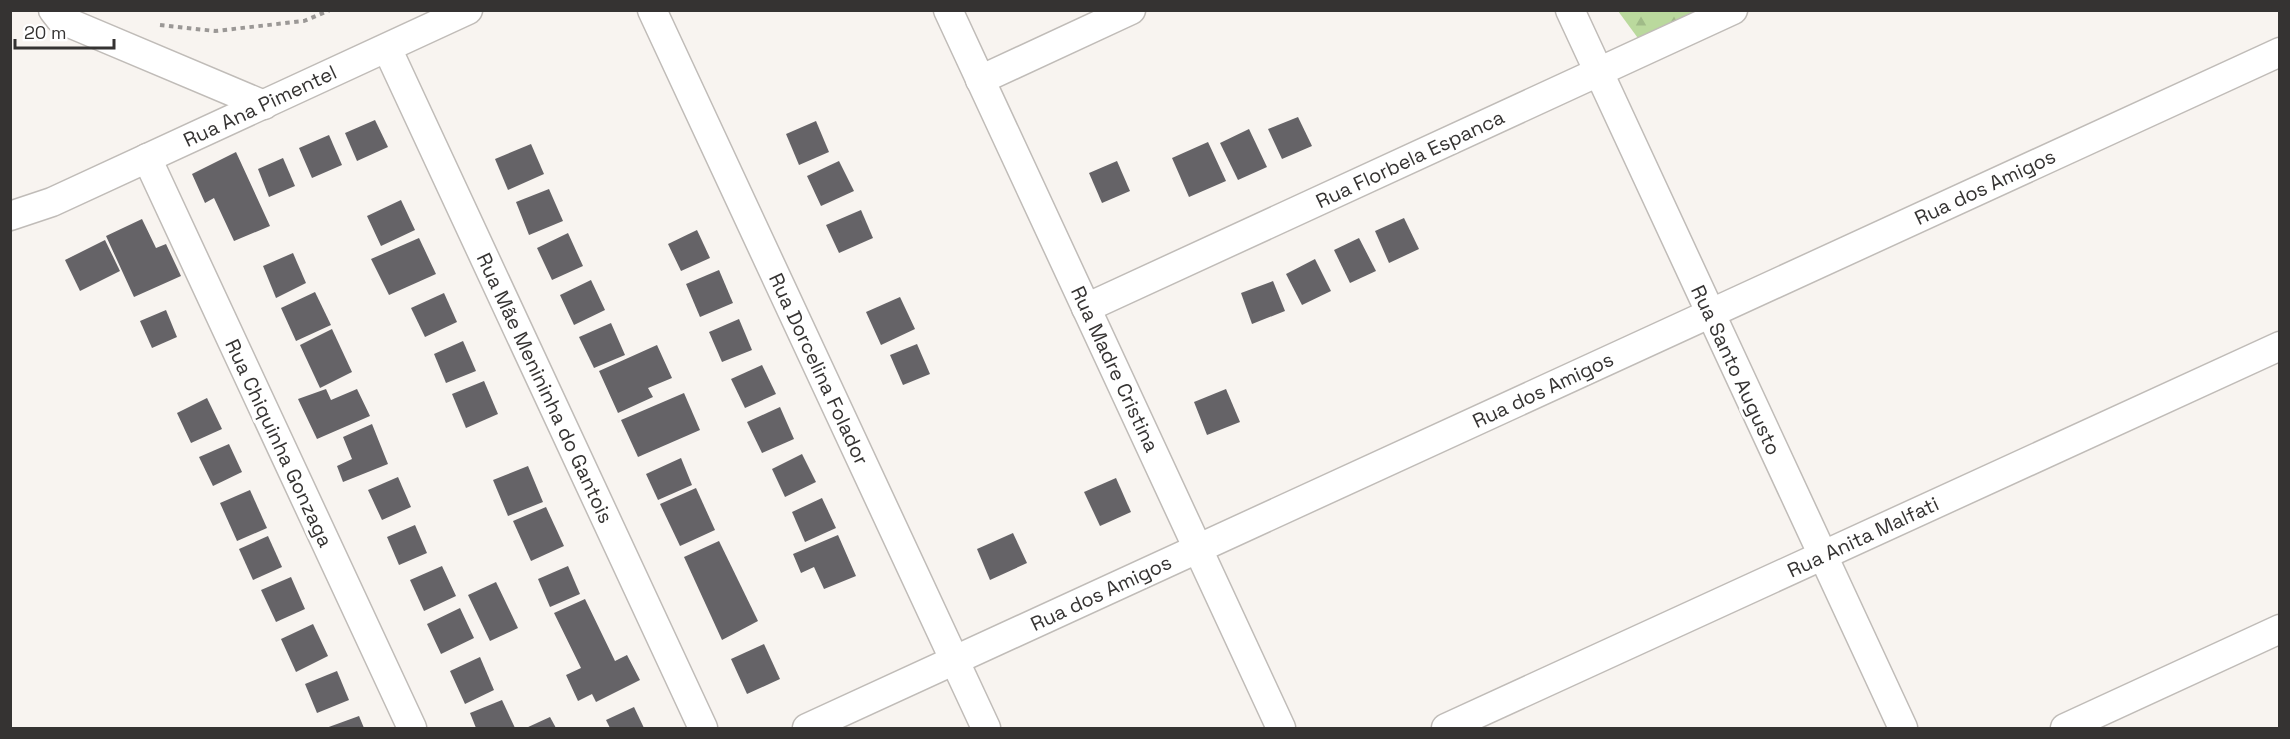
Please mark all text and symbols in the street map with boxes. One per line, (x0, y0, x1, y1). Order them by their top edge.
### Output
scale bar (15, 12, 114, 50)
text: 20 m (24, 21, 67, 44)
street label: Rua Ana Pimentel (179, 59, 341, 153)
street label: Rua Florbela Espanca (1311, 104, 1509, 214)
street label: Rua dos Amigos (1910, 143, 2060, 231)
street label: Rua Mãe Menininha do Gantois (471, 249, 619, 527)
street label: Rua Dorcelina Folador (763, 269, 875, 469)
street label: Rua Santo Augusto (1685, 281, 1787, 459)
street label: Rua Madre Cristina (1065, 282, 1165, 456)
street label: Rua Chiquinha Gonzaga (219, 335, 339, 551)
street label: Rua dos Amigos (1468, 346, 1618, 434)
street label: Rua Anita Malfati (1783, 491, 1943, 583)
street label: Rua dos Amigos (1026, 549, 1176, 637)

